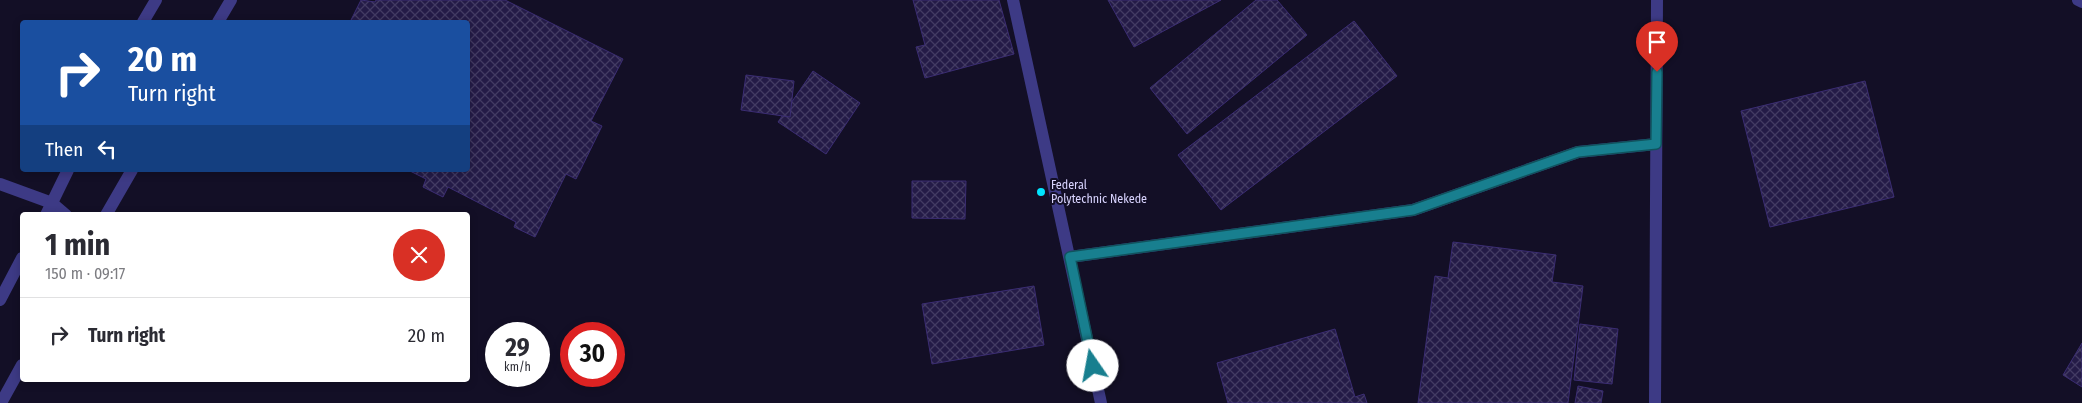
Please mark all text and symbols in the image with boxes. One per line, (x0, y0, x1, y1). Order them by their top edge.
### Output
pin (1636, 21, 1678, 72)
icon: arrive (1643, 28, 1671, 56)
text: 20 m (128, 38, 197, 80)
icon: right (45, 40, 110, 105)
text: Turn right (128, 80, 216, 107)
icon: left (93, 135, 121, 163)
text: Then (45, 138, 83, 161)
place label: Federal Polytechnic Nekede (1051, 178, 1147, 206)
marker: Federal Polytechnic Nekede (1035, 186, 1047, 198)
text: 1 min (45, 227, 110, 263)
button: close (393, 229, 445, 281)
text: 150 m · 09:17 (45, 264, 125, 283)
icon: right (45, 321, 73, 349)
speed limit sign: 30 (560, 322, 625, 387)
text: Turn right (88, 324, 165, 347)
text: 20 m (408, 324, 445, 347)
text: 29 (505, 333, 530, 363)
position arrow (1066, 339, 1118, 391)
text: km/h (504, 360, 531, 374)

